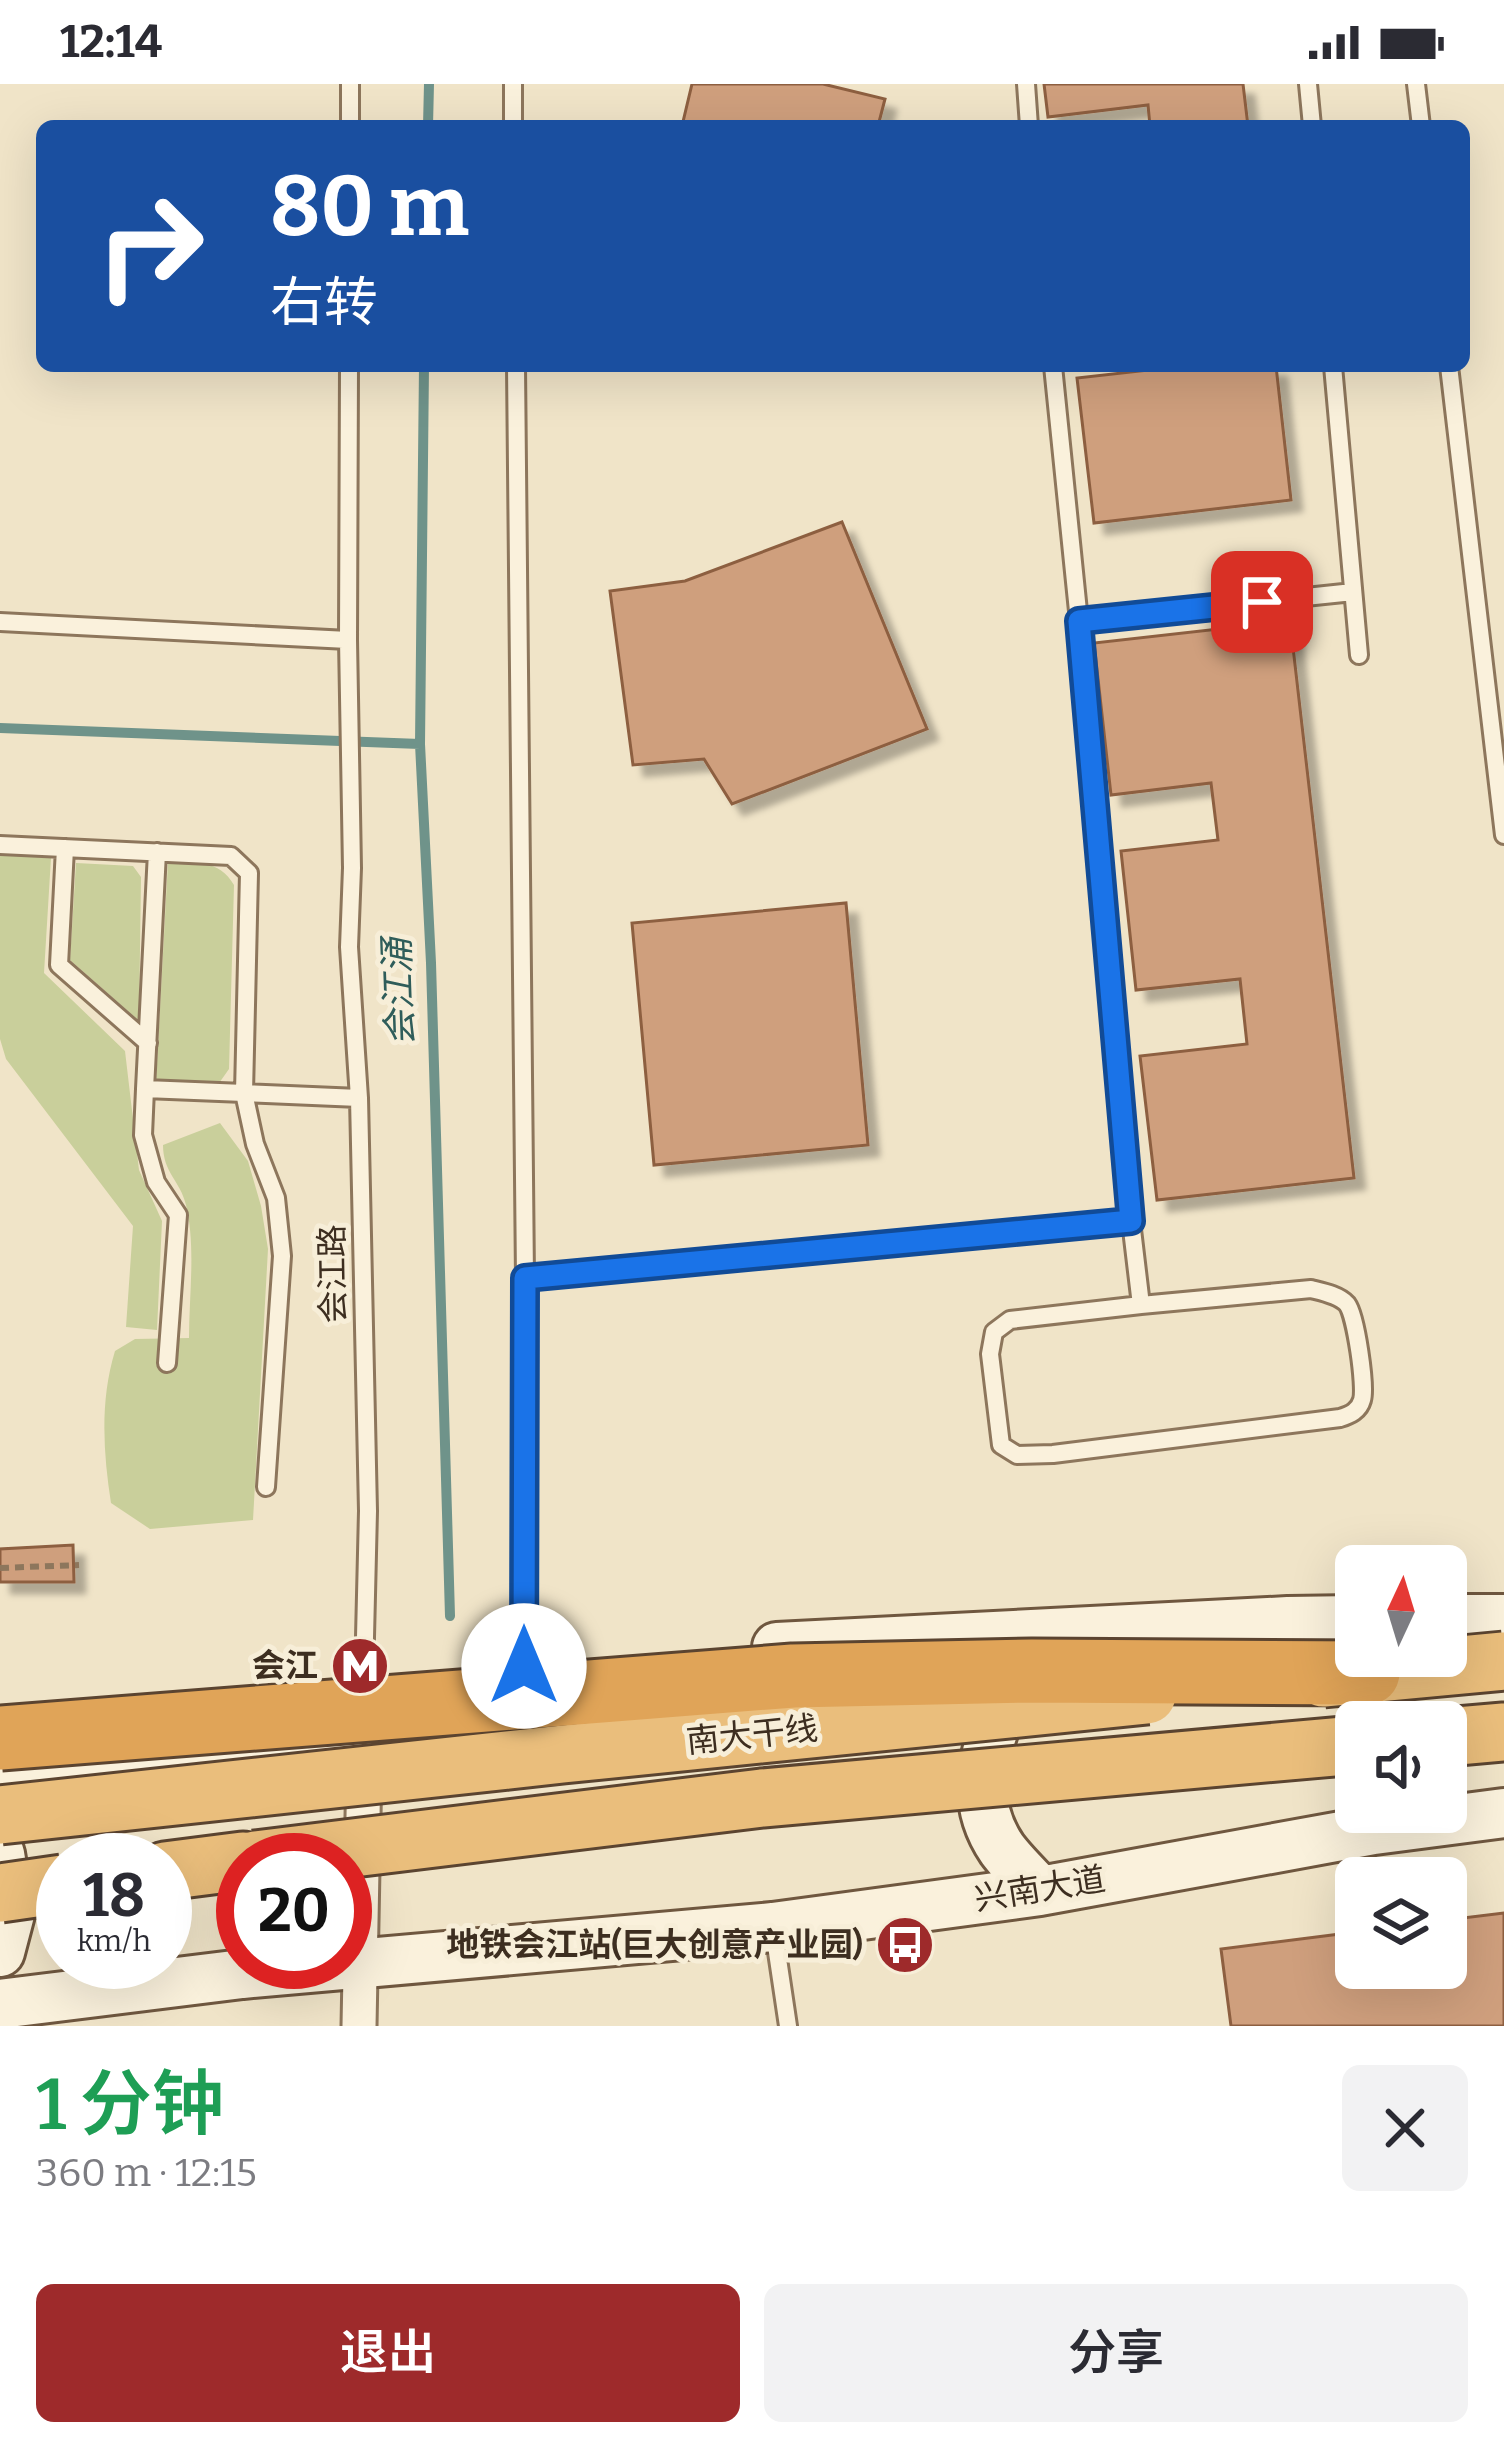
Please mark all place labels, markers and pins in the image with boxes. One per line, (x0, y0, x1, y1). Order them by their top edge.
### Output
pin (1211, 551, 1313, 653)
metro station icon: 会江 (329, 1635, 391, 1697)
place label: 会江 (252, 1646, 318, 1686)
bus stop icon: 地铁会江站(巨大创意产业园) (874, 1914, 936, 1976)
place label: 地铁会江站(巨大创意产业园) (446, 1925, 863, 1965)

